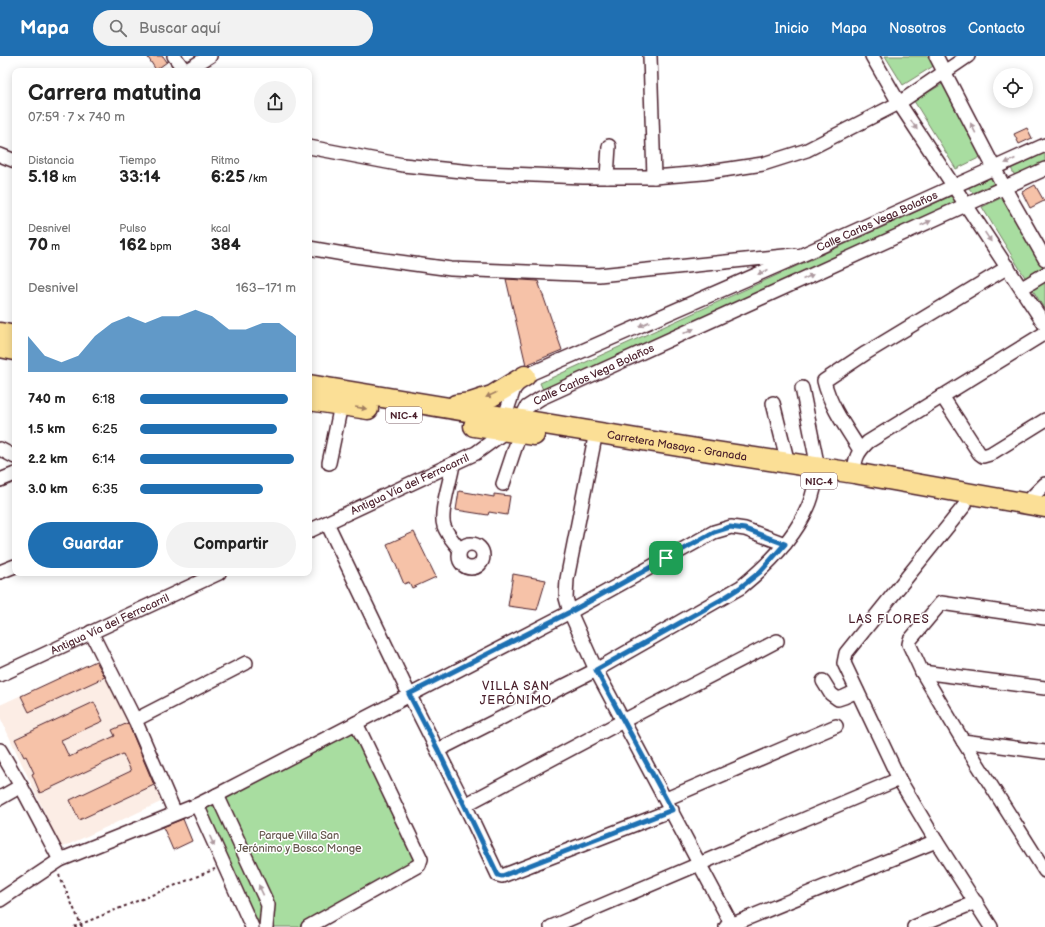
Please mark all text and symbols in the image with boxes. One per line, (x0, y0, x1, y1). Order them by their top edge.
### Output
search box (93, 10, 373, 46)
text: Mapa (20, 17, 69, 40)
icon: search (107, 17, 129, 39)
text: Buscar aquí (139, 19, 220, 38)
text: Inicio (775, 20, 809, 37)
text: Mapa (831, 20, 867, 37)
text: Nosotros (889, 20, 946, 37)
text: Contacto (968, 20, 1025, 37)
map controls (993, 68, 1033, 108)
button: locate (993, 68, 1033, 108)
text: Carrera matutina (28, 80, 201, 107)
button: share (254, 81, 296, 123)
text: 07:59 · 7 × 740 m (28, 109, 125, 125)
one-way arrow (910, 120, 918, 130)
one-way arrow (970, 122, 976, 133)
text: Distancia (28, 154, 74, 167)
text: Tiempo (119, 154, 156, 167)
text: Ritmo (211, 154, 240, 167)
one-way arrow (1004, 158, 1015, 164)
text: 5.18 (28, 167, 59, 187)
text: 33:14 (119, 167, 160, 187)
text: 6:25 (211, 167, 245, 187)
text: km (59, 172, 76, 185)
text: /km (245, 172, 267, 185)
street label: Calle Carlos Vega Bolaños (814, 188, 940, 255)
one-way arrow (921, 220, 932, 226)
text: Desnivel (28, 222, 70, 235)
text: Pulso (119, 222, 147, 235)
text: kcal (211, 222, 230, 235)
one-way arrow (984, 232, 992, 243)
text: 70 (28, 235, 48, 255)
text: 162 (119, 235, 147, 255)
text: 384 (211, 235, 241, 255)
text: m (48, 240, 60, 253)
text: bpm (147, 240, 172, 253)
one-way arrow (758, 269, 769, 275)
one-way arrow (802, 274, 813, 280)
text: Desnivel (28, 280, 78, 296)
text: 163–171 m (236, 280, 296, 296)
one-way arrow (639, 321, 650, 327)
one-way arrow (684, 328, 695, 334)
street label: Calle Carlos Vega Bolaños (531, 341, 657, 408)
text: 740 m (28, 391, 66, 407)
text: 6:18 (92, 391, 115, 407)
one-way arrow (485, 393, 497, 399)
one-way arrow (355, 405, 368, 411)
road number: NIC-4 (386, 407, 422, 423)
text: 1.5 km (28, 421, 65, 437)
text: 6:25 (92, 421, 118, 437)
street label: Carretera Masaya - Granada (606, 428, 748, 464)
text: 2.2 km (28, 451, 68, 467)
text: 6:14 (92, 451, 116, 467)
street label: Antigua Vía del Ferrocarril (349, 451, 471, 518)
road number: NIC-4 (801, 473, 837, 489)
text: 3.0 km (28, 481, 68, 497)
text: 6:35 (92, 481, 118, 497)
button: Guardar (28, 522, 158, 568)
button: Compartir (166, 522, 296, 568)
pin (649, 541, 683, 575)
icon: arrive (655, 547, 677, 569)
street label: Antigua Vía del Ferrocarril (49, 591, 171, 658)
district label: LAS FLORES (848, 612, 930, 627)
district label: VILLA SAN JERÓNIMO (480, 679, 552, 708)
park label: Parque Villa San Jerónimo y Bosco Monge (236, 829, 362, 855)
one-way arrow (210, 835, 216, 847)
one-way arrow (258, 884, 264, 895)

